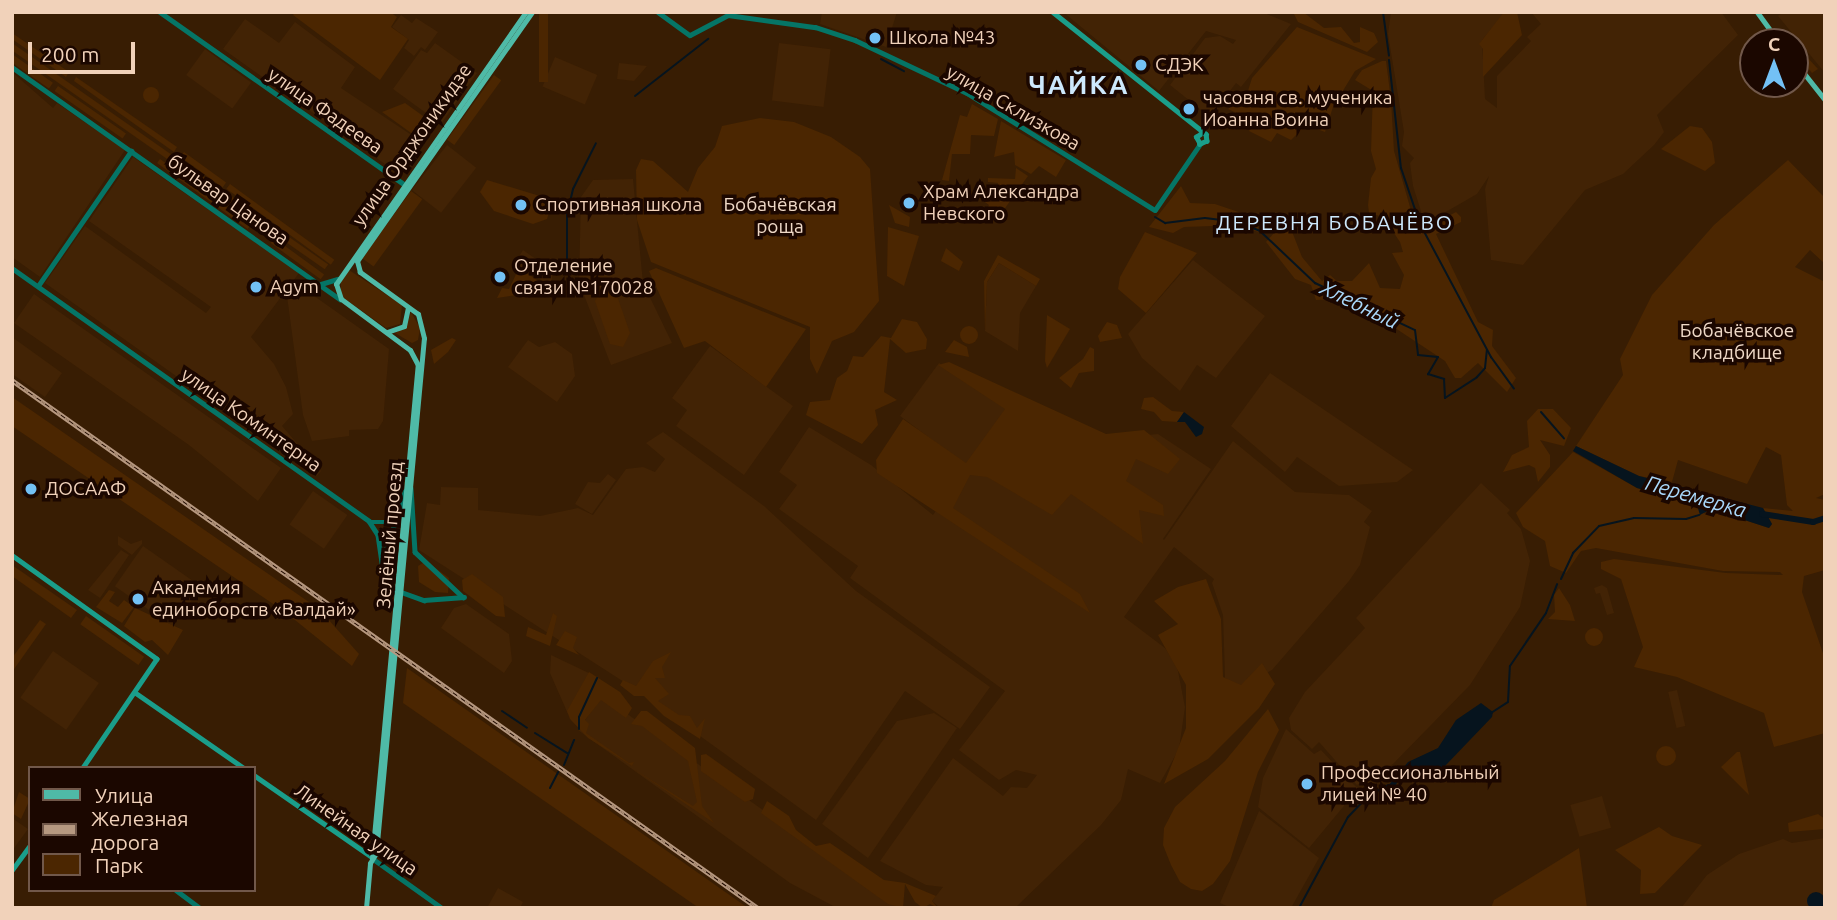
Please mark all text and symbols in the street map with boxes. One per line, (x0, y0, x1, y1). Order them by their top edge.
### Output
place label: Школа №43 (889, 27, 996, 49)
scale bar (32, 28, 138, 72)
north arrow (1739, 28, 1809, 98)
marker: Школа №43 (867, 30, 883, 46)
text: С (1768, 33, 1780, 55)
text: 200 m (41, 42, 99, 66)
place label: СДЭК (1155, 54, 1204, 76)
marker: СДЭК (1133, 57, 1149, 73)
street label: улица Орджоникидзе (347, 60, 477, 230)
street label: улица Склизкова (942, 61, 1084, 155)
street label: улица Фадеева (263, 63, 387, 159)
district label: ЧАЙКА (1029, 69, 1129, 101)
place label: часовня св. мученика Иоанна Воина (1203, 87, 1392, 131)
marker: часовня св. мученика Иоанна Воина (1181, 101, 1197, 117)
street label: бульвар Цанова (163, 150, 293, 250)
place label: Храм Александра Невского (923, 181, 1079, 225)
place label: Спортивная школа (535, 194, 702, 216)
park label: Бобачёвская роща (723, 194, 837, 238)
marker: Храм Александра Невского (901, 195, 917, 211)
marker: Спортивная школа (513, 197, 529, 213)
district label: ДЕРЕВНЯ БОБАЧЁВО (1218, 209, 1452, 235)
place label: Отделение связи №170028 (514, 255, 653, 299)
marker: Отделение связи №170028 (492, 269, 508, 285)
water label: Хлебный (1317, 274, 1403, 334)
place label: Agym (270, 276, 319, 298)
marker: Agym (248, 279, 264, 295)
park label: Бобачёвское кладбище (1680, 320, 1794, 364)
street label: улица Коминтерна (177, 363, 325, 477)
street label: Зелёный проезд (372, 461, 408, 609)
water label: Перемерка (1643, 470, 1749, 522)
place label: ДОСААФ (45, 478, 126, 500)
marker: ДОСААФ (23, 481, 39, 497)
place label: Академия единоборств «Валдай» (152, 577, 356, 621)
marker: Академия единоборств «Валдай» (130, 591, 146, 607)
place label: Профессиональный лицей № 40 (1321, 762, 1500, 806)
legend (28, 766, 256, 892)
marker: Профессиональный лицей № 40 (1299, 776, 1315, 792)
street label: Линейная улица (290, 779, 422, 881)
text: Улица (95, 783, 153, 807)
text: Железная дорога (91, 806, 189, 854)
text: Парк (95, 853, 143, 877)

